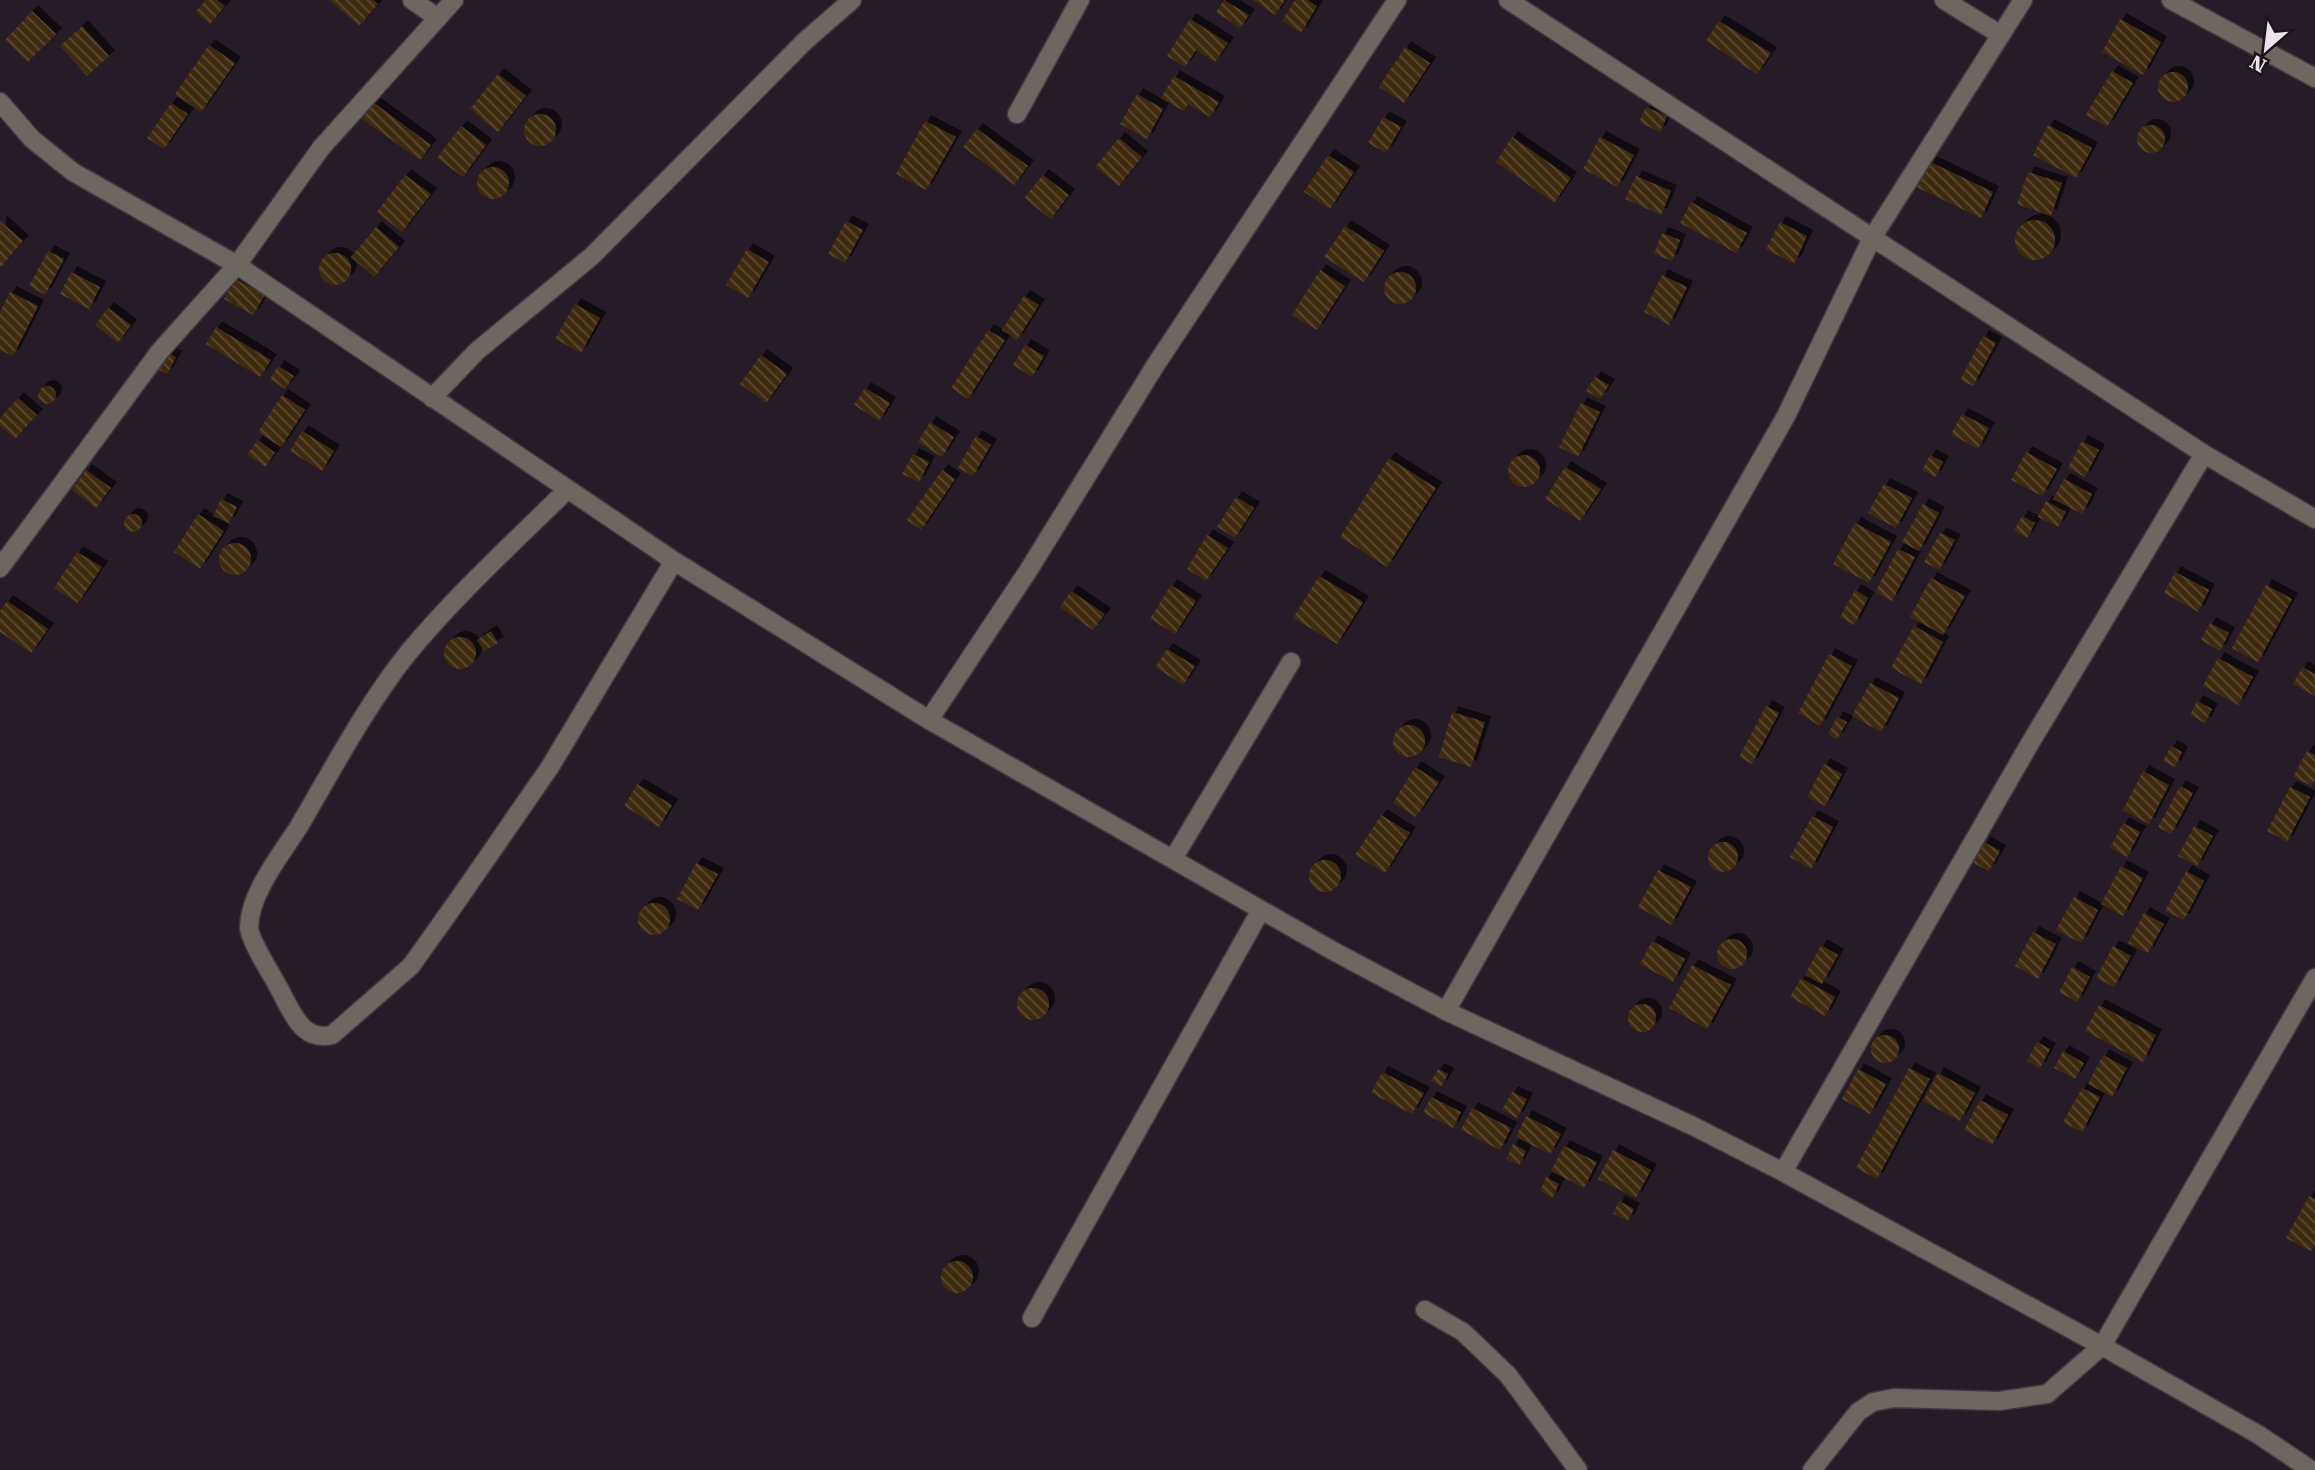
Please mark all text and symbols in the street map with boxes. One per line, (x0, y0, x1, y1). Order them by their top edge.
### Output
north arrow (2231, 14, 2301, 84)
text: N (2246, 50, 2270, 77)

